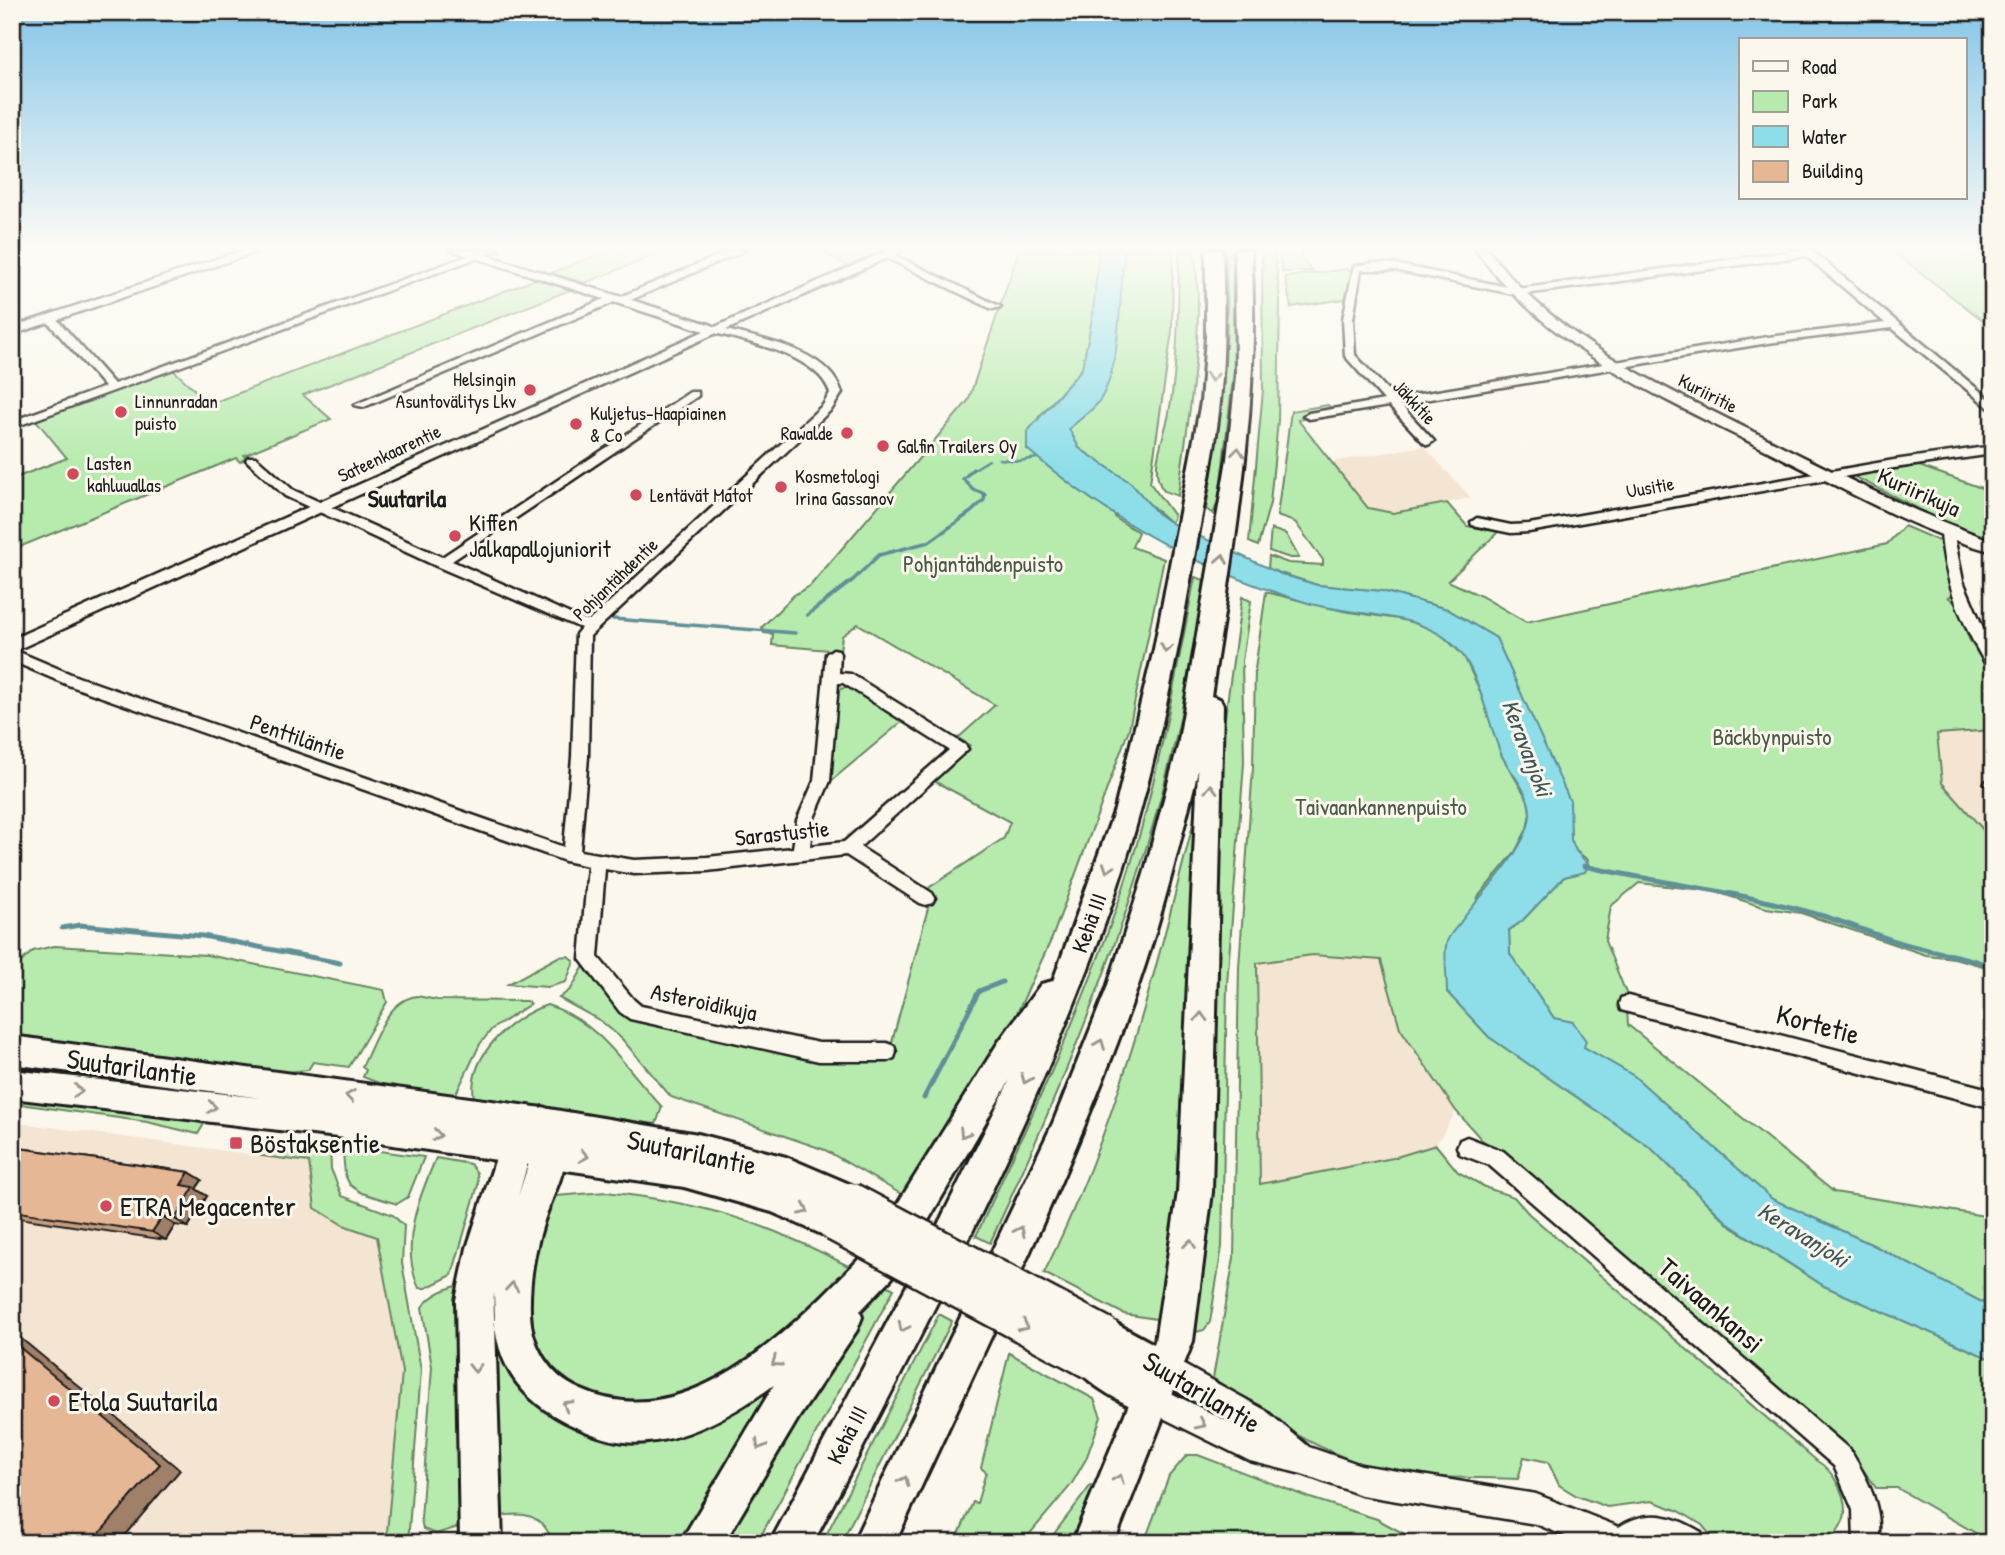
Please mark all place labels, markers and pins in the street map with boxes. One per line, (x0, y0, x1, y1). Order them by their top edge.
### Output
place label: Helsingin Asuntovälitys Lkv (396, 366, 516, 414)
marker: Helsingin Asuntovälitys Lkv (522, 382, 538, 398)
place label: Linnunradan puisto (135, 388, 218, 436)
place label: Kuljetus-Haapiainen & Co (590, 400, 726, 448)
marker: Linnunradan puisto (113, 404, 129, 420)
marker: Kuljetus-Haapiainen & Co (568, 416, 584, 432)
place label: Rawalde (781, 420, 833, 446)
marker: Rawalde (839, 425, 855, 441)
place label: Galfin Trailers Oy (897, 433, 1017, 459)
marker: Galfin Trailers Oy (875, 438, 891, 454)
place label: Lasten kahluuallas (87, 450, 161, 498)
place label: Kosmetologi Irina Gassanov (795, 463, 894, 511)
marker: Lasten kahluuallas (65, 466, 81, 482)
marker: Kosmetologi Irina Gassanov (773, 479, 789, 495)
place label: Lentävät Matot (650, 482, 753, 508)
marker: Lentävät Matot (628, 487, 644, 503)
place label: Kiffen Jalkapallojuniorit (469, 507, 612, 564)
marker: Kiffen Jalkapallojuniorit (447, 528, 463, 544)
place label: Böstaksentie (250, 1124, 380, 1162)
marker: Böstaksentie (228, 1135, 244, 1151)
place label: ETRA Megacenter (120, 1187, 296, 1225)
marker: ETRA Megacenter (98, 1198, 114, 1214)
place label: Etola Suutarila (68, 1382, 218, 1420)
marker: Etola Suutarila (46, 1393, 62, 1409)

